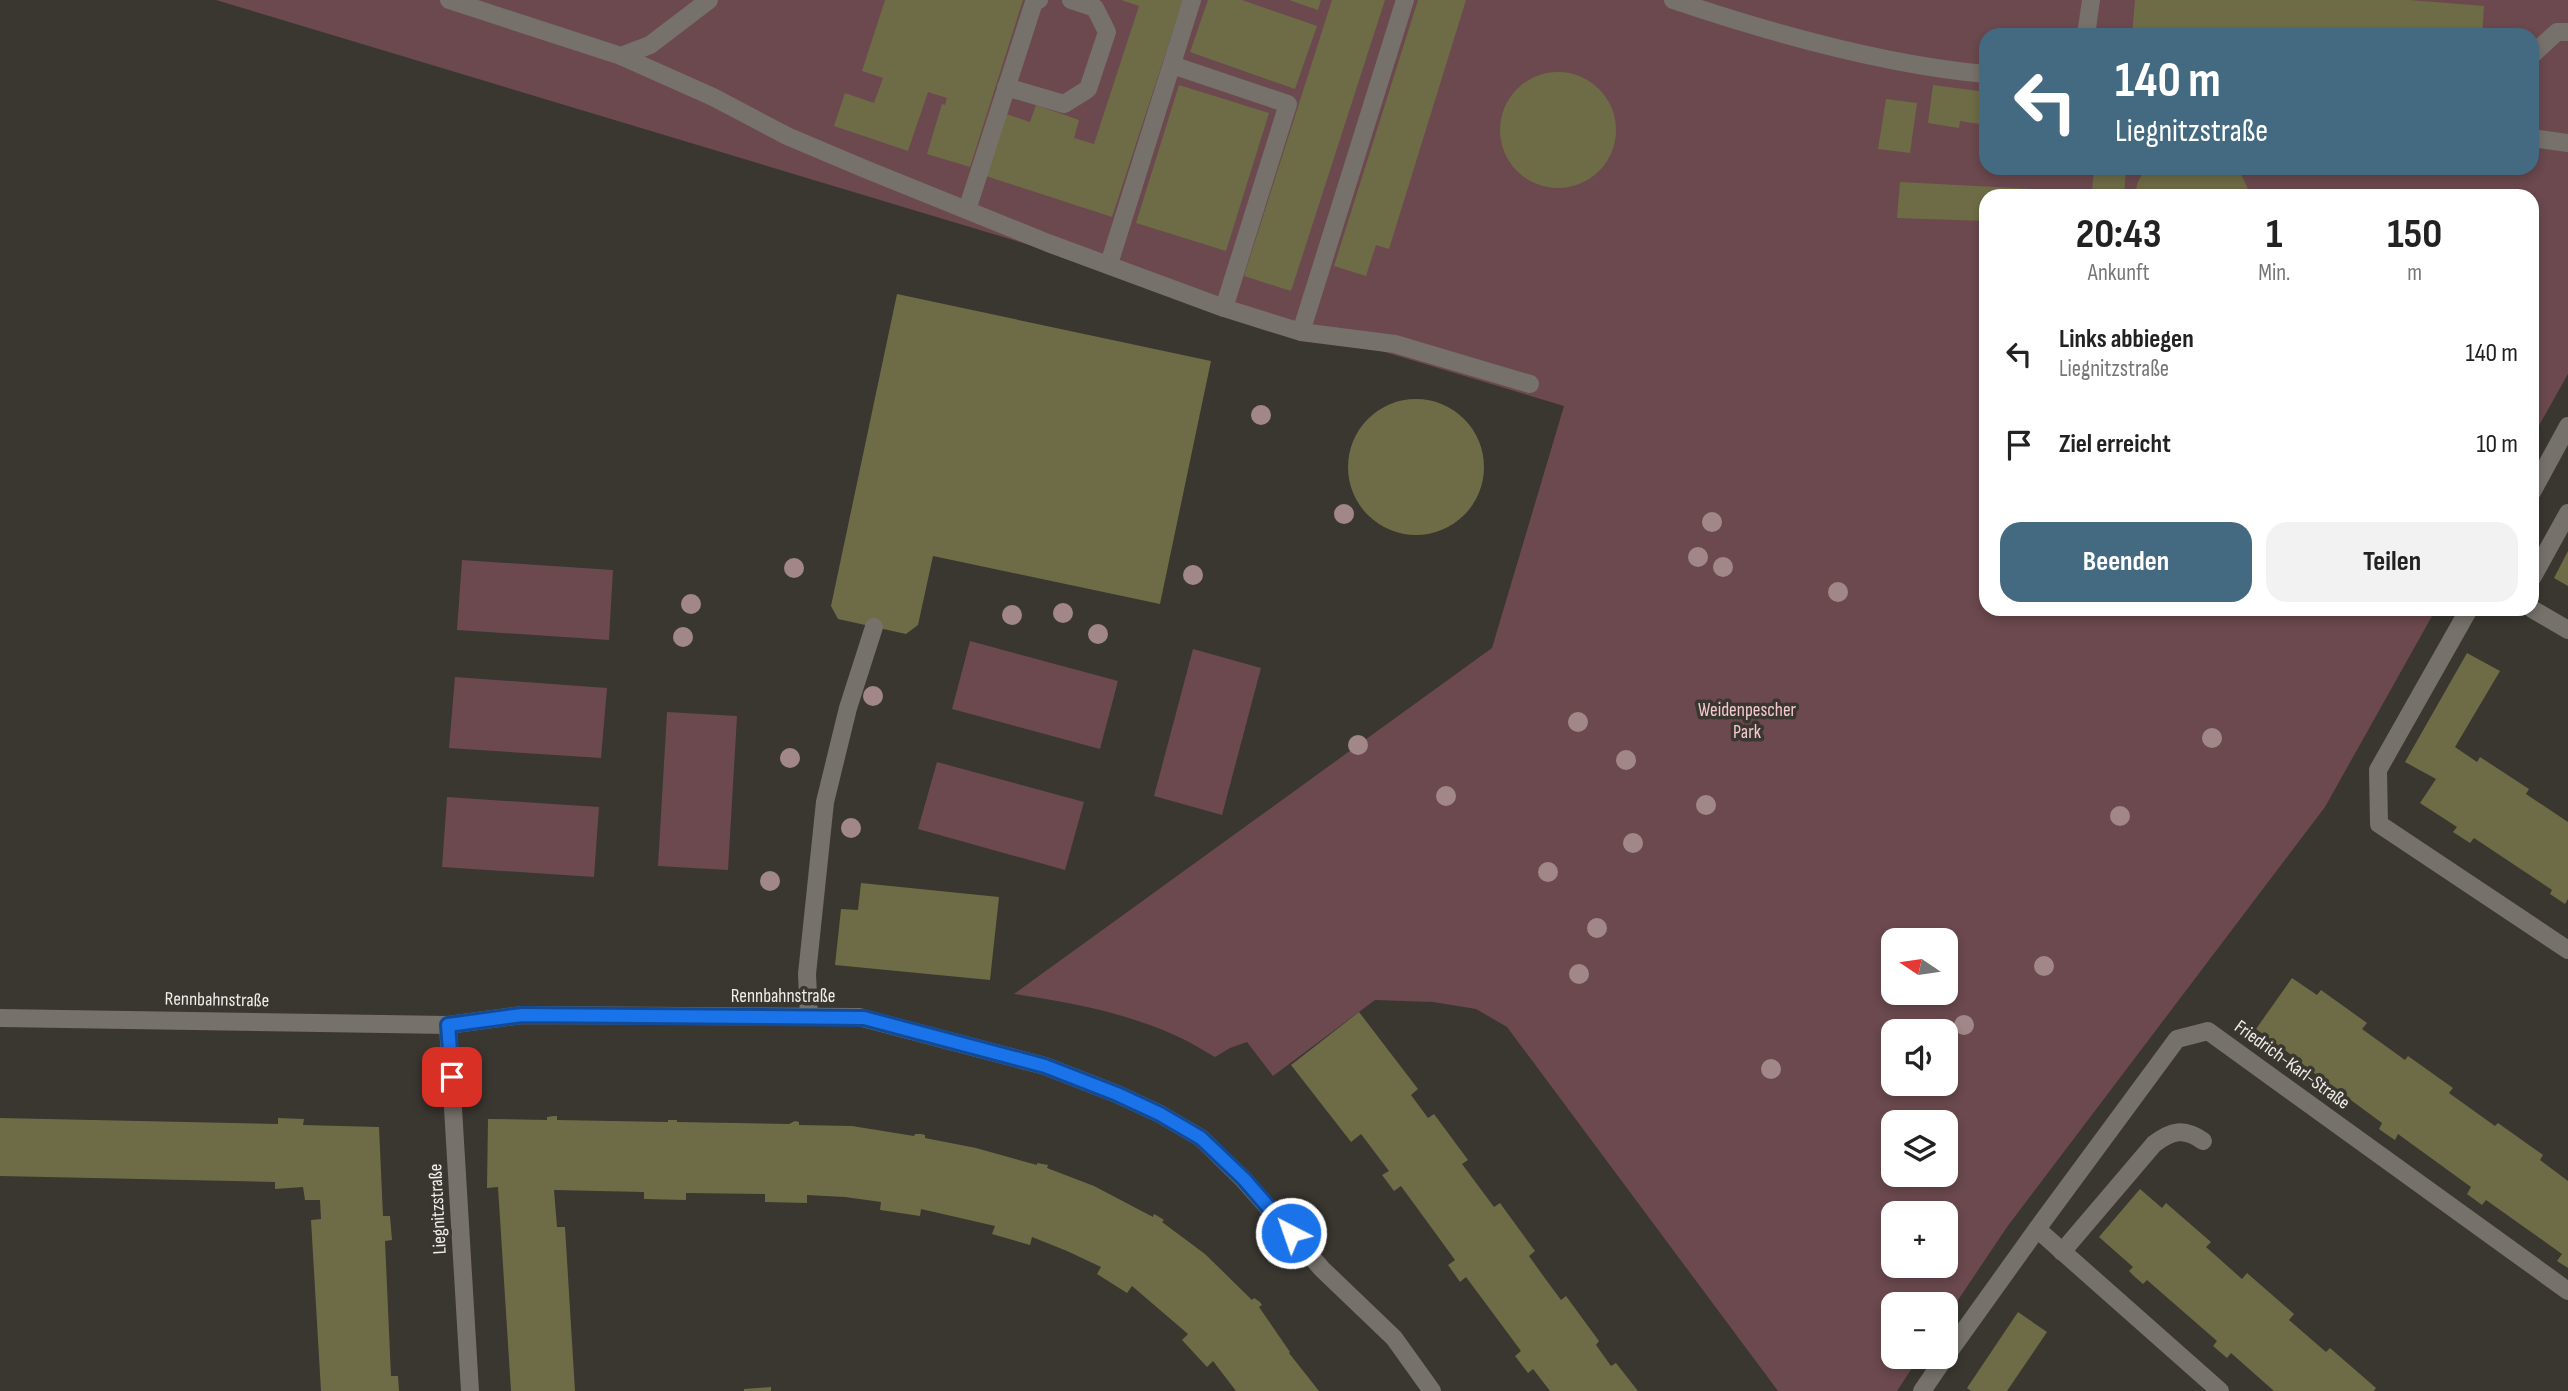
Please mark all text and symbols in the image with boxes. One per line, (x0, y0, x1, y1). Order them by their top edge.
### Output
text: 140 m (2115, 52, 2221, 111)
icon: left (2000, 56, 2091, 147)
text: Liegnitzstraße (2115, 112, 2268, 151)
text: 20:43 (2076, 209, 2161, 260)
text: 1 (2266, 209, 2283, 260)
text: 150 (2387, 209, 2442, 260)
text: Ankunft (2088, 259, 2150, 287)
text: Min. (2258, 259, 2290, 287)
text: m (2407, 259, 2422, 287)
text: Links abbiegen (2059, 324, 2194, 355)
icon: left (2000, 335, 2038, 373)
text: 140 m (2466, 338, 2518, 369)
text: Liegnitzstraße (2059, 355, 2169, 383)
icon: arrive (2000, 426, 2038, 464)
text: Ziel erreicht (2059, 429, 2171, 460)
text: 10 m (2476, 429, 2518, 460)
button: Beenden (2000, 522, 2252, 602)
button: Teilen (2266, 522, 2518, 602)
park label: Weidenpescher Park (1698, 699, 1797, 744)
north arrow (1881, 928, 1958, 1004)
map controls (1881, 928, 1958, 1369)
street label: Rennbahnstraße (731, 985, 835, 1008)
street label: Rennbahnstraße (165, 988, 269, 1012)
street label: Friedrich-Karl-Straße (2230, 1015, 2354, 1115)
button: sound (1881, 1019, 1958, 1096)
pin (422, 1047, 482, 1107)
icon: arrive (433, 1058, 471, 1096)
button: layers (1881, 1110, 1958, 1187)
street label: Liegnitzstraße (424, 1163, 452, 1255)
position arrow (1254, 1196, 1328, 1270)
button: + (1881, 1201, 1958, 1278)
button: − (1881, 1292, 1958, 1369)

